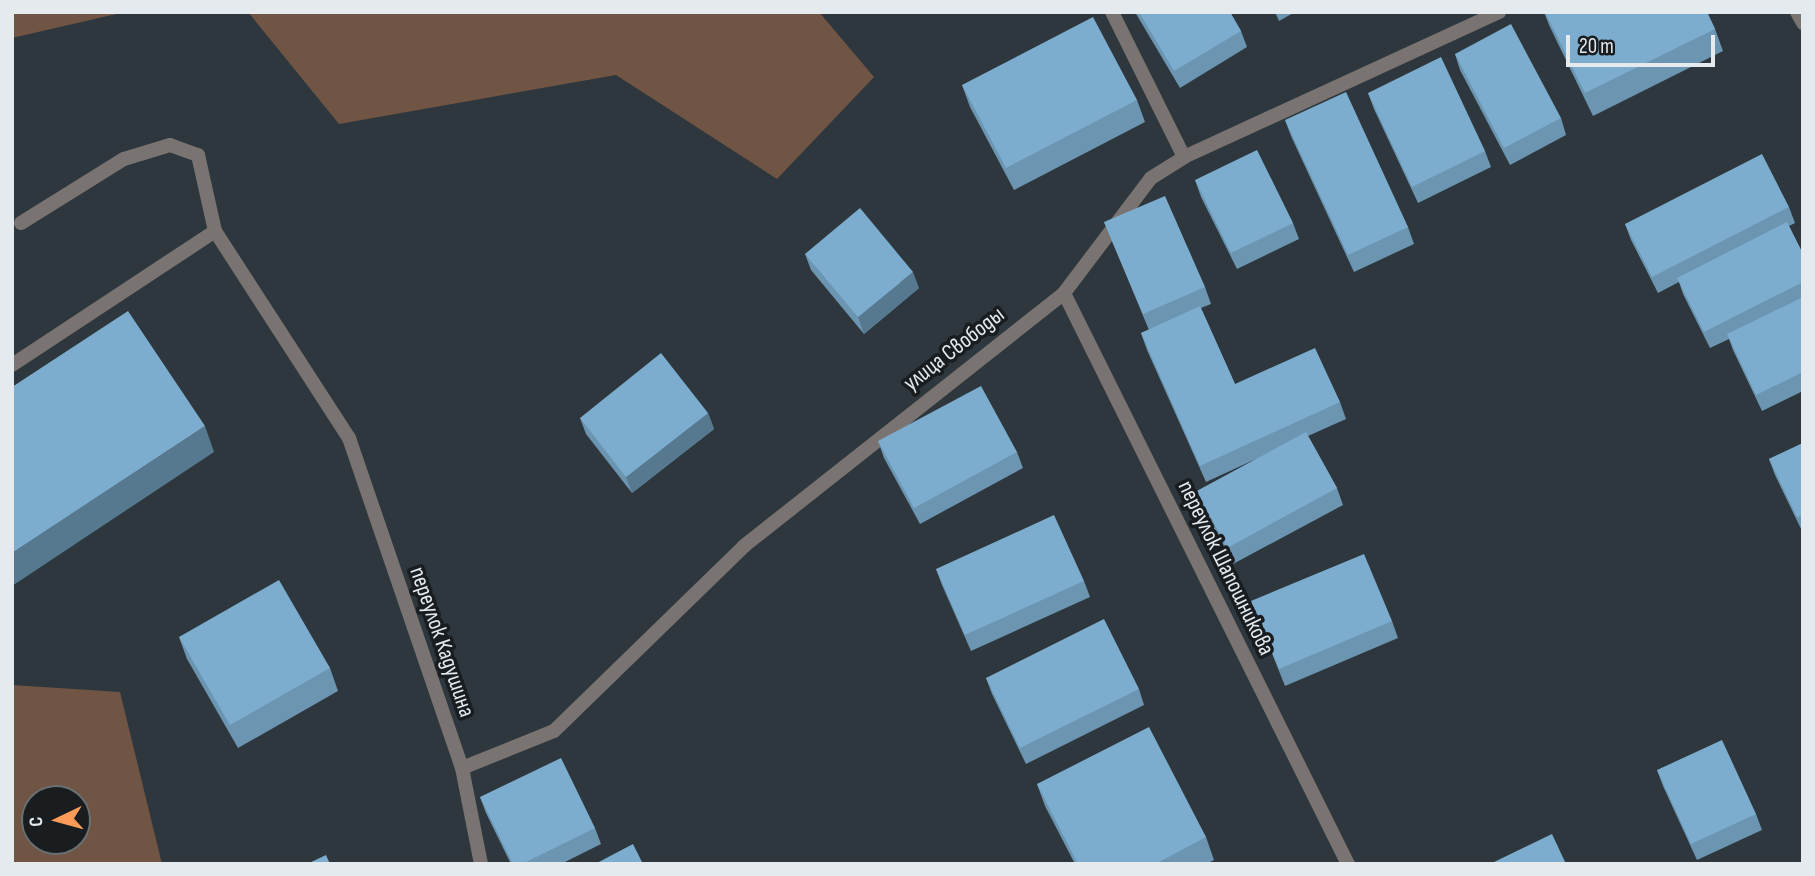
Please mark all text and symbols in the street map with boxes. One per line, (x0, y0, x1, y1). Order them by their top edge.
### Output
scale bar (1570, 21, 1719, 65)
text: 20 m (1579, 34, 1614, 59)
street label: улица Свободы (898, 301, 1010, 397)
street label: переулок Шапошникова (1172, 476, 1280, 660)
street label: переулок Кадушина (403, 563, 481, 721)
north arrow (21, 785, 91, 855)
text: С (25, 816, 48, 828)

